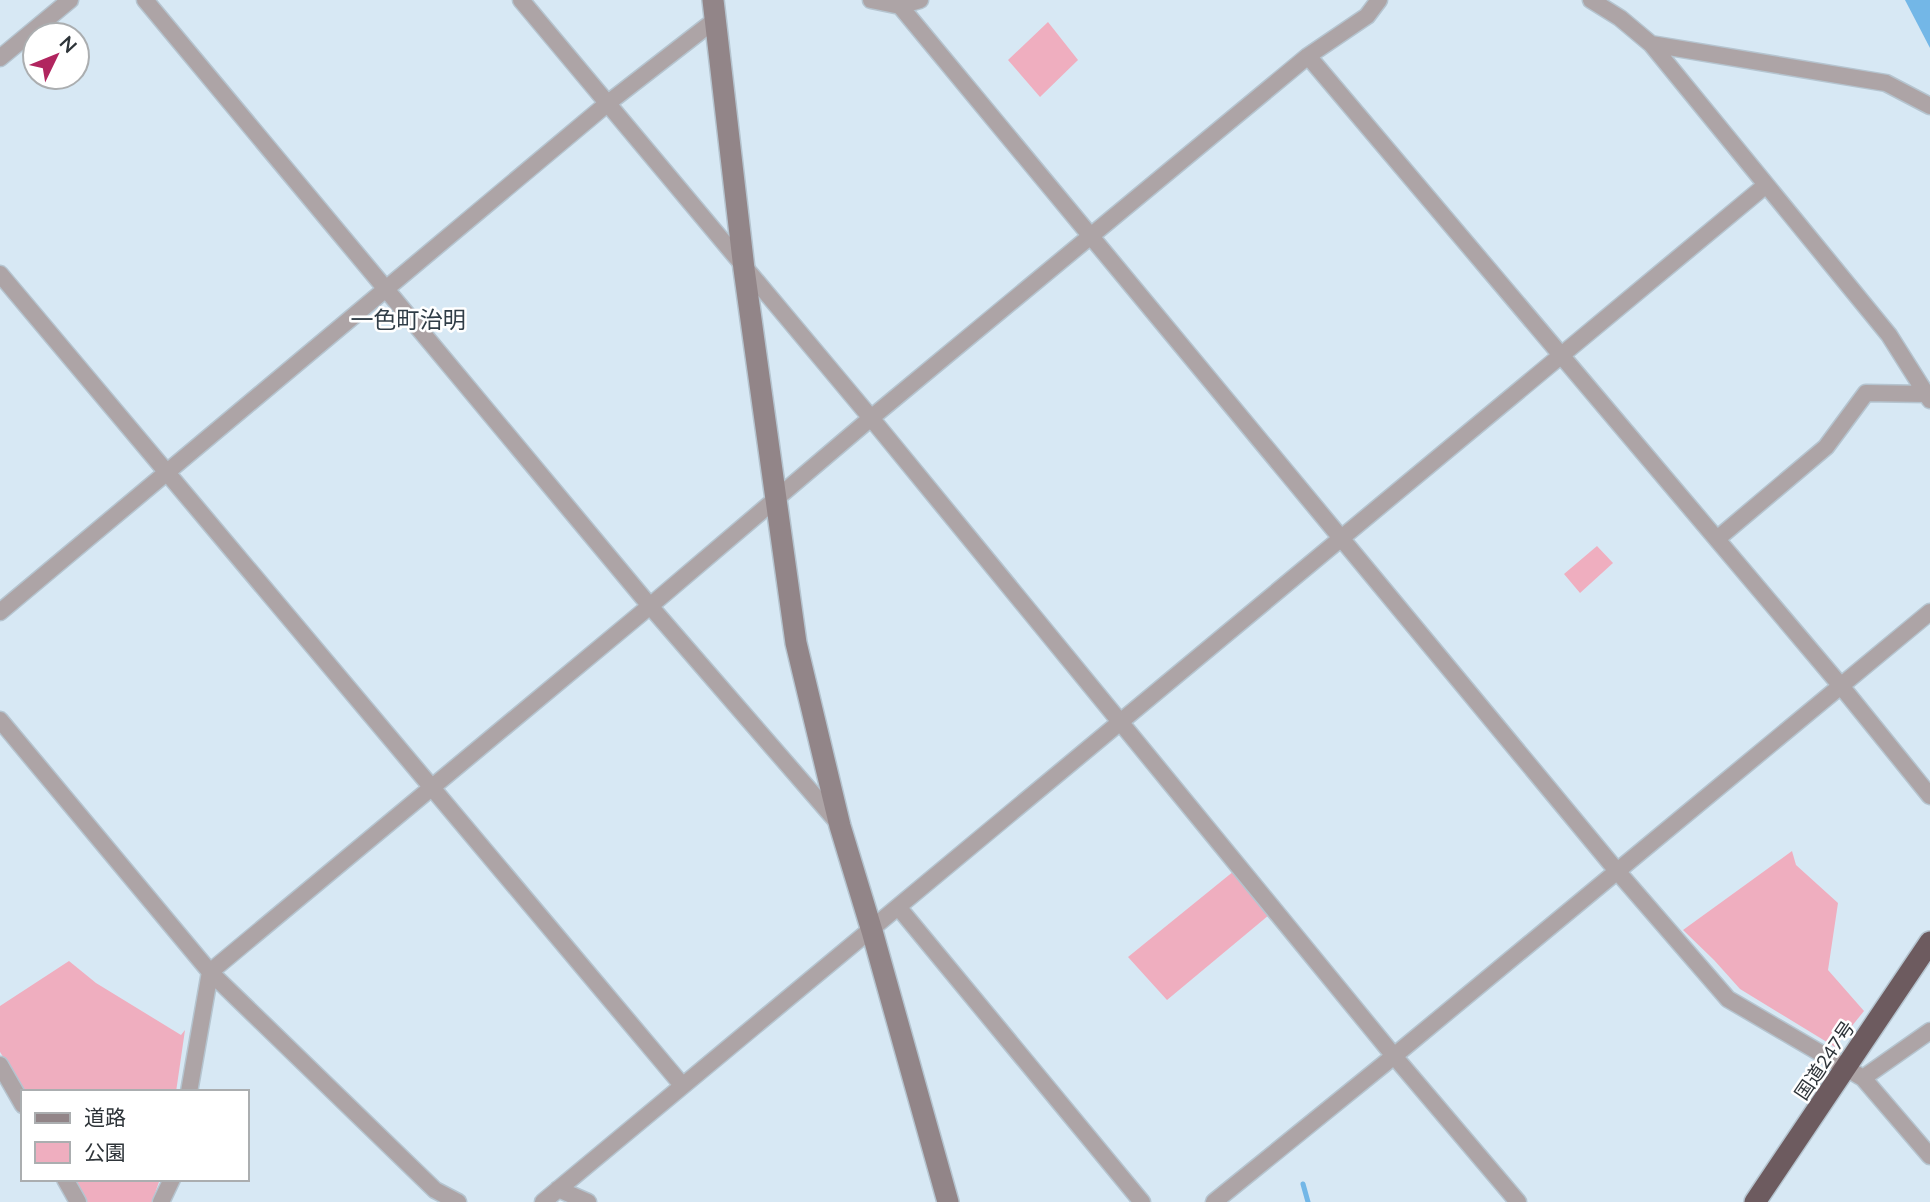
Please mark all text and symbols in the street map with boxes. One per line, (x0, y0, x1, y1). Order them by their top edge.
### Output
north arrow (21, 21, 91, 91)
text: N (55, 31, 82, 57)
district label: 一色町治明 (351, 305, 466, 333)
street label: 国道247号 (1789, 1016, 1859, 1104)
legend (21, 1090, 248, 1181)
text: 道路 (84, 1104, 126, 1129)
text: 公園 (84, 1139, 126, 1164)

